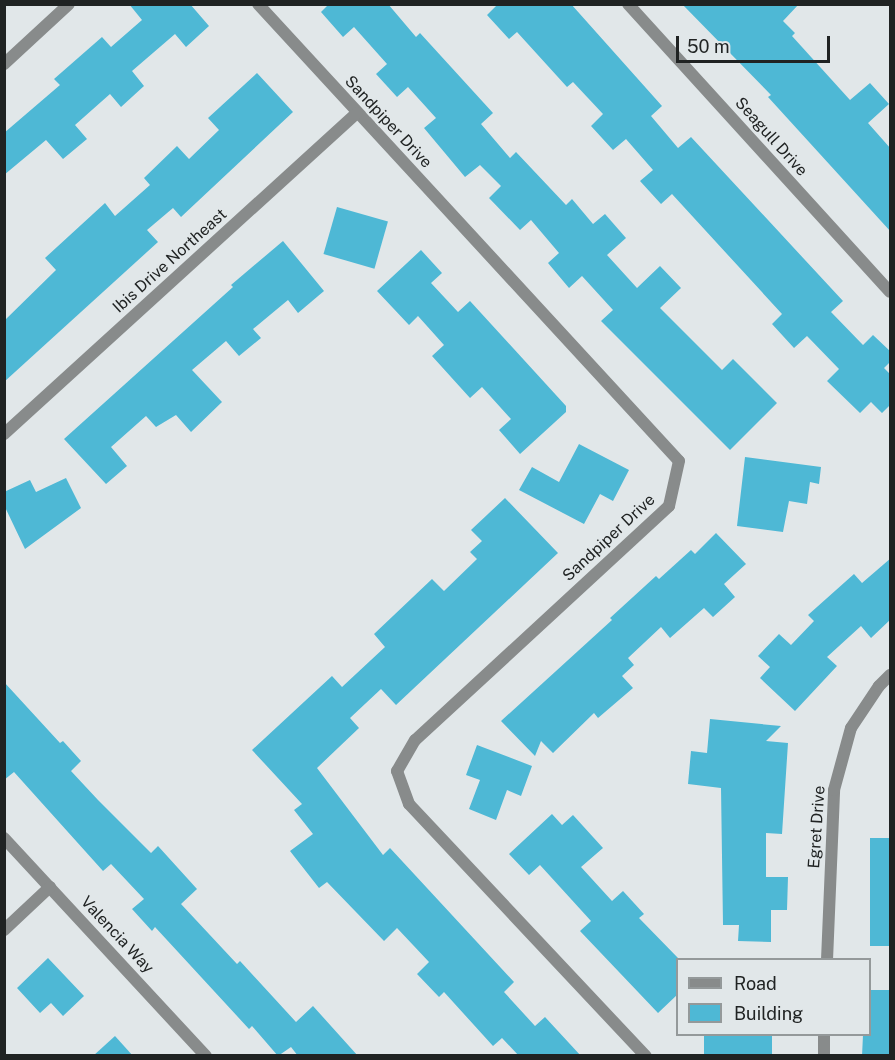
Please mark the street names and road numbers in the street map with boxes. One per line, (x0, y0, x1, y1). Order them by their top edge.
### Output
street label: Sandpiper Drive (340, 72, 436, 172)
street label: Seagull Drive (731, 94, 811, 180)
street label: Ibis Drive Northeast (109, 205, 231, 317)
street label: Sandpiper Drive (559, 490, 659, 586)
street label: Egret Drive (805, 785, 829, 869)
street label: Valencia Way (76, 892, 158, 978)

